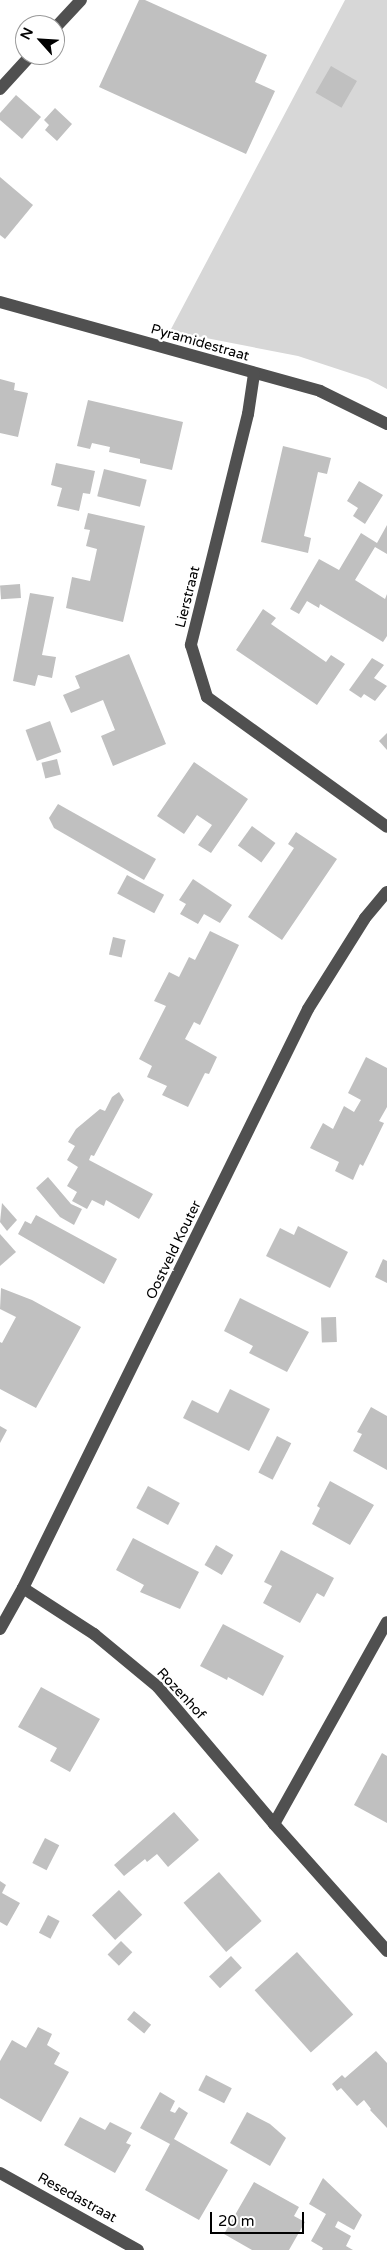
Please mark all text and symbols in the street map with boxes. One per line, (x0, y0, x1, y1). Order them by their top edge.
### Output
north arrow (15, 15, 65, 65)
text: N (17, 25, 37, 42)
street label: Pyramidestraat (149, 321, 251, 365)
street label: Lierstraat (172, 564, 204, 630)
street label: Oostveld Kouter (143, 1198, 205, 1302)
street label: Rozenhof (153, 1665, 209, 1723)
street label: Resedastraat (35, 2169, 119, 2227)
scale bar (212, 2202, 306, 2234)
text: 20 m (218, 2212, 255, 2230)

